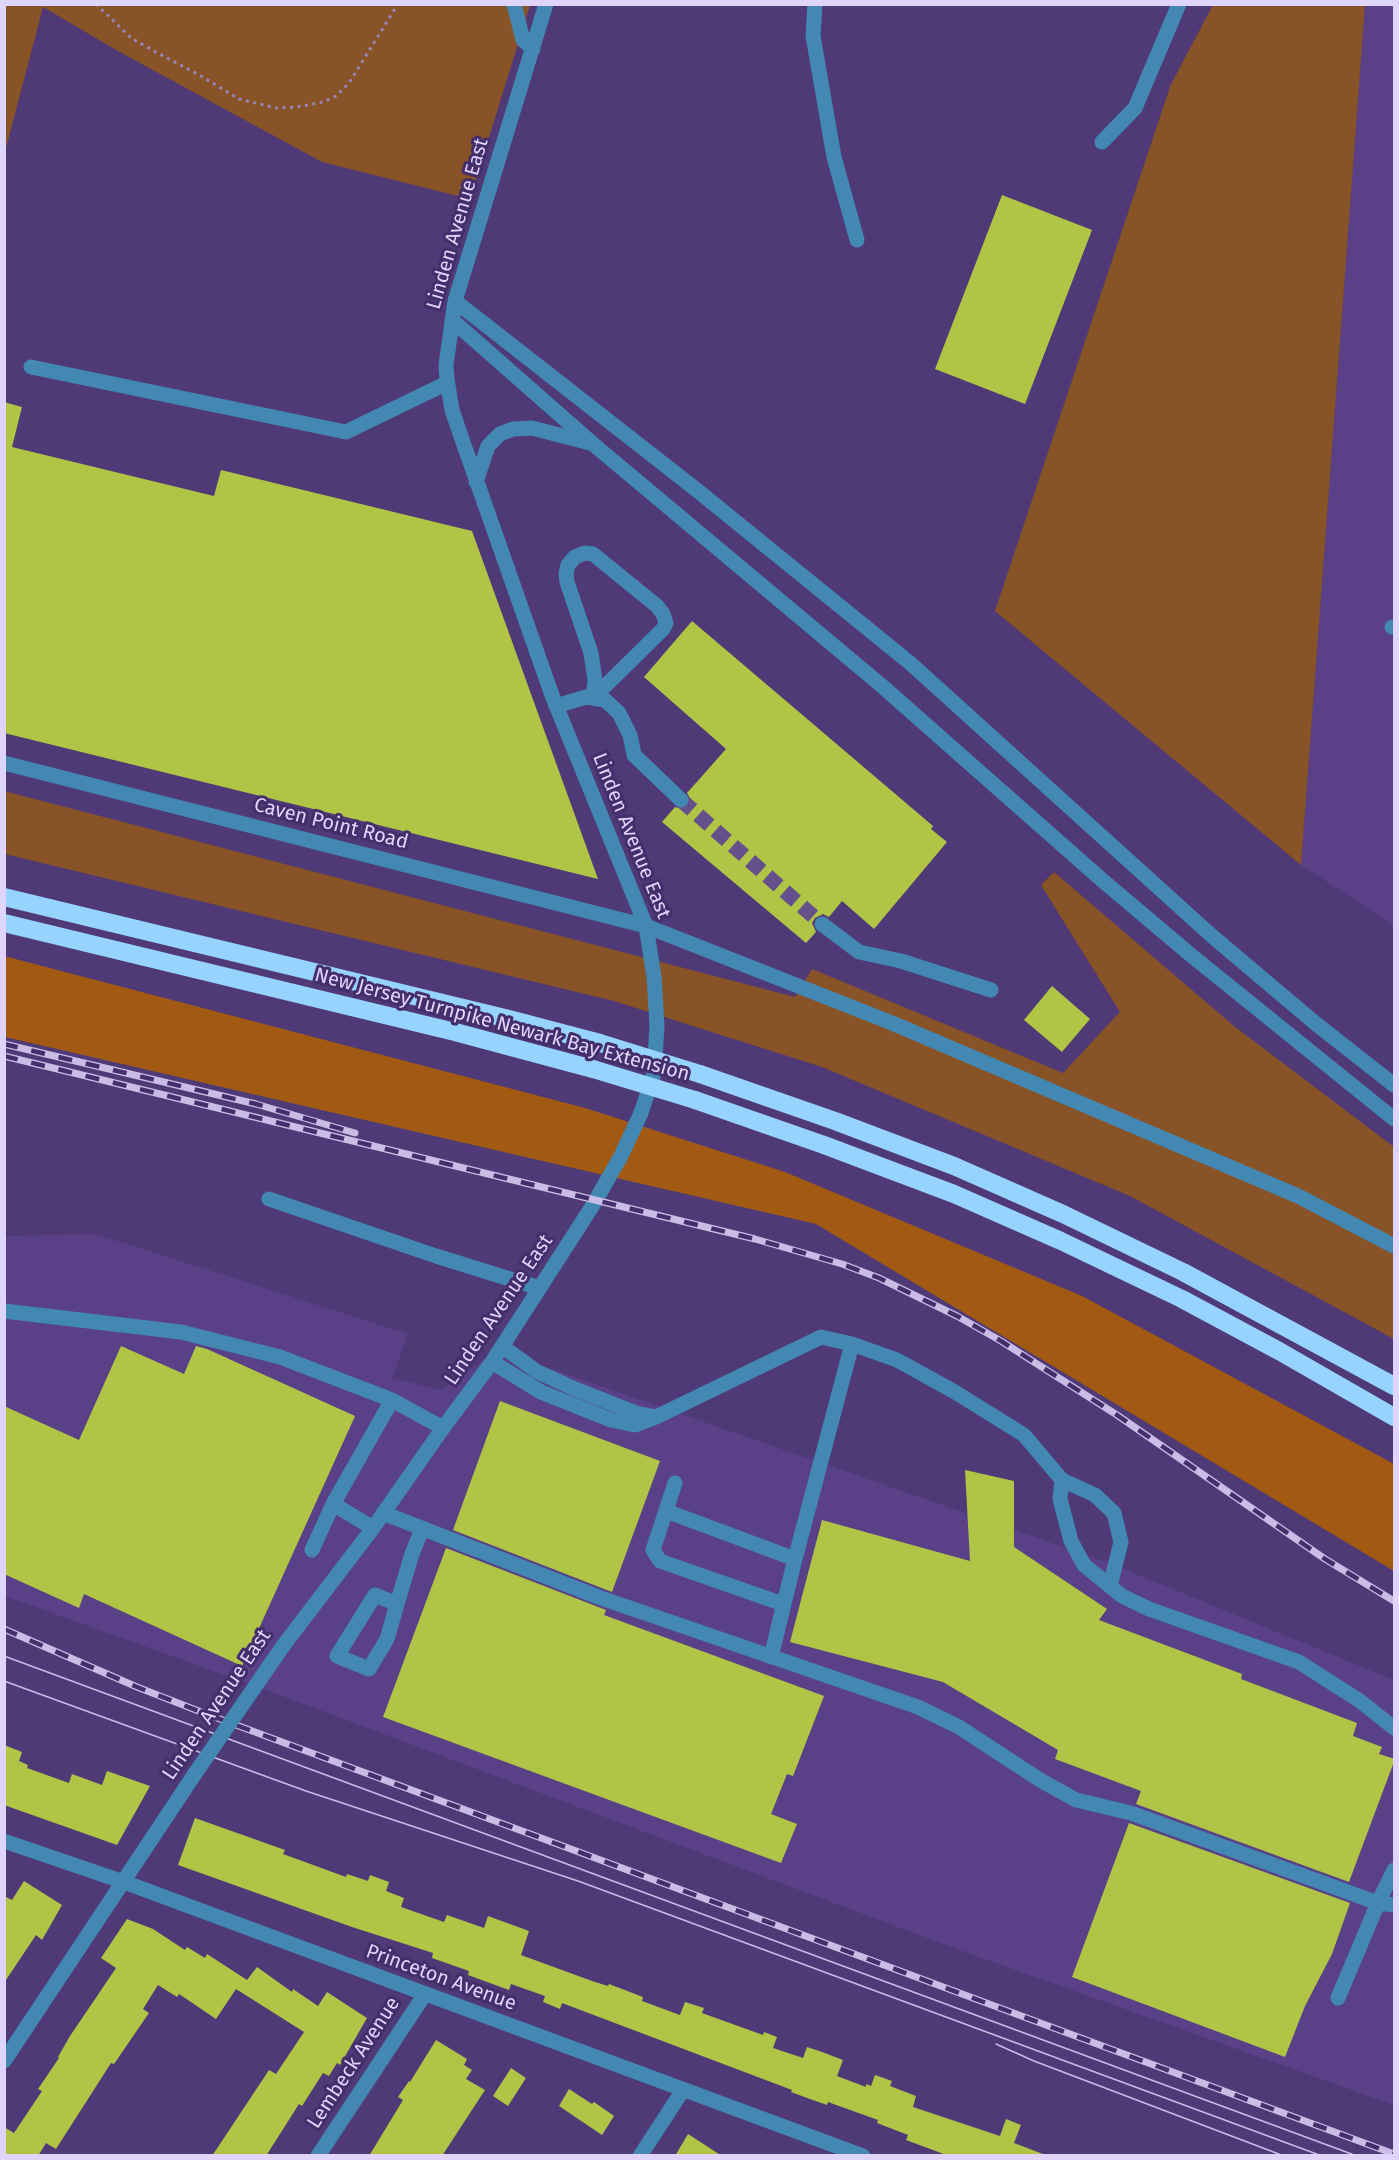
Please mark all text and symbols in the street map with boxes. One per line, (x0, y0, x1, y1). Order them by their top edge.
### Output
street label: Linden Avenue East (422, 136, 494, 312)
street label: Linden Avenue East (587, 750, 675, 922)
street label: Caven Point Road (251, 793, 411, 855)
street label: New Jersey Turnpike Newark Bay Extension (312, 963, 692, 1087)
street label: Linden Avenue East (440, 1230, 558, 1390)
street label: Linden Avenue East (158, 1625, 276, 1785)
street label: Princeton Avenue (362, 1940, 520, 2016)
street label: Lembeck Avenue (303, 1993, 405, 2133)

